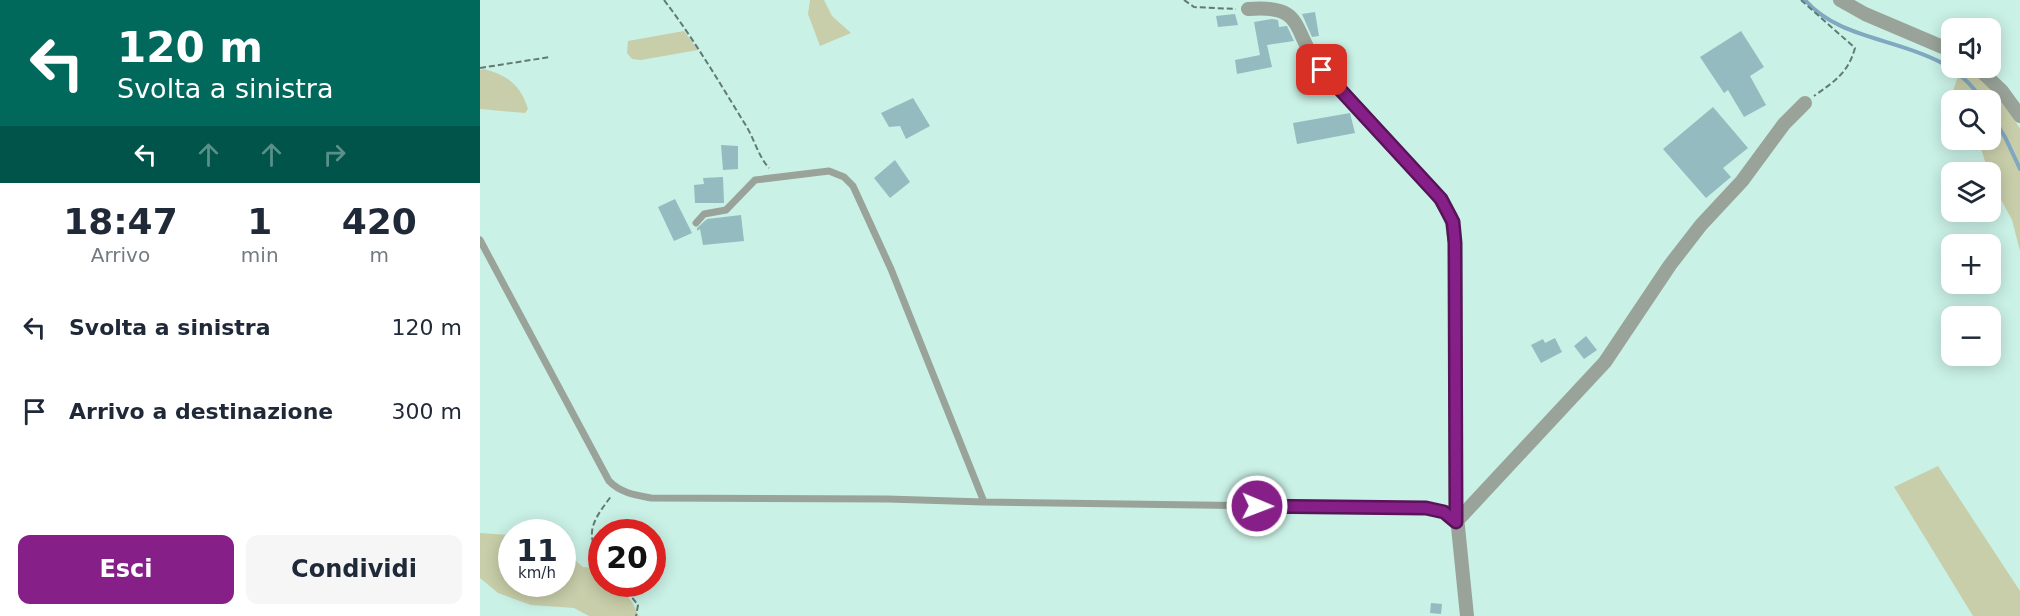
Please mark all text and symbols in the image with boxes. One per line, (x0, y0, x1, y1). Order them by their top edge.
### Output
map controls (1941, 18, 2001, 366)
button: sound (1941, 18, 2001, 78)
text: 120 m (117, 23, 263, 72)
icon: left (18, 24, 96, 102)
pin (1296, 44, 1347, 95)
icon: arrive (1305, 53, 1338, 86)
text: Svolta a sinistra (117, 73, 333, 104)
button: search (1941, 90, 2001, 150)
icon: left (129, 138, 162, 171)
icon: ahead (192, 138, 225, 171)
icon: ahead (255, 138, 288, 171)
icon: right (318, 138, 351, 171)
button: layers (1941, 162, 2001, 222)
text: 18:47 (63, 201, 178, 242)
text: 1 (247, 201, 272, 242)
text: 420 (342, 201, 417, 242)
button: + (1941, 234, 2001, 294)
text: Arrivo (91, 243, 150, 267)
text: min (241, 243, 279, 267)
text: m (370, 243, 389, 267)
button: − (1941, 306, 2001, 366)
icon: left (18, 311, 51, 344)
text: Svolta a sinistra (69, 315, 271, 340)
text: 120 m (392, 315, 462, 340)
icon: arrive (18, 395, 51, 428)
text: Arrivo a destinazione (69, 399, 333, 424)
text: 300 m (392, 399, 462, 424)
position arrow (1225, 474, 1289, 538)
speed limit sign: 20 (588, 519, 666, 597)
text: 11 (516, 533, 558, 568)
button: Esci (18, 535, 234, 604)
button: Condividi (246, 535, 462, 604)
text: km/h (518, 564, 556, 582)

